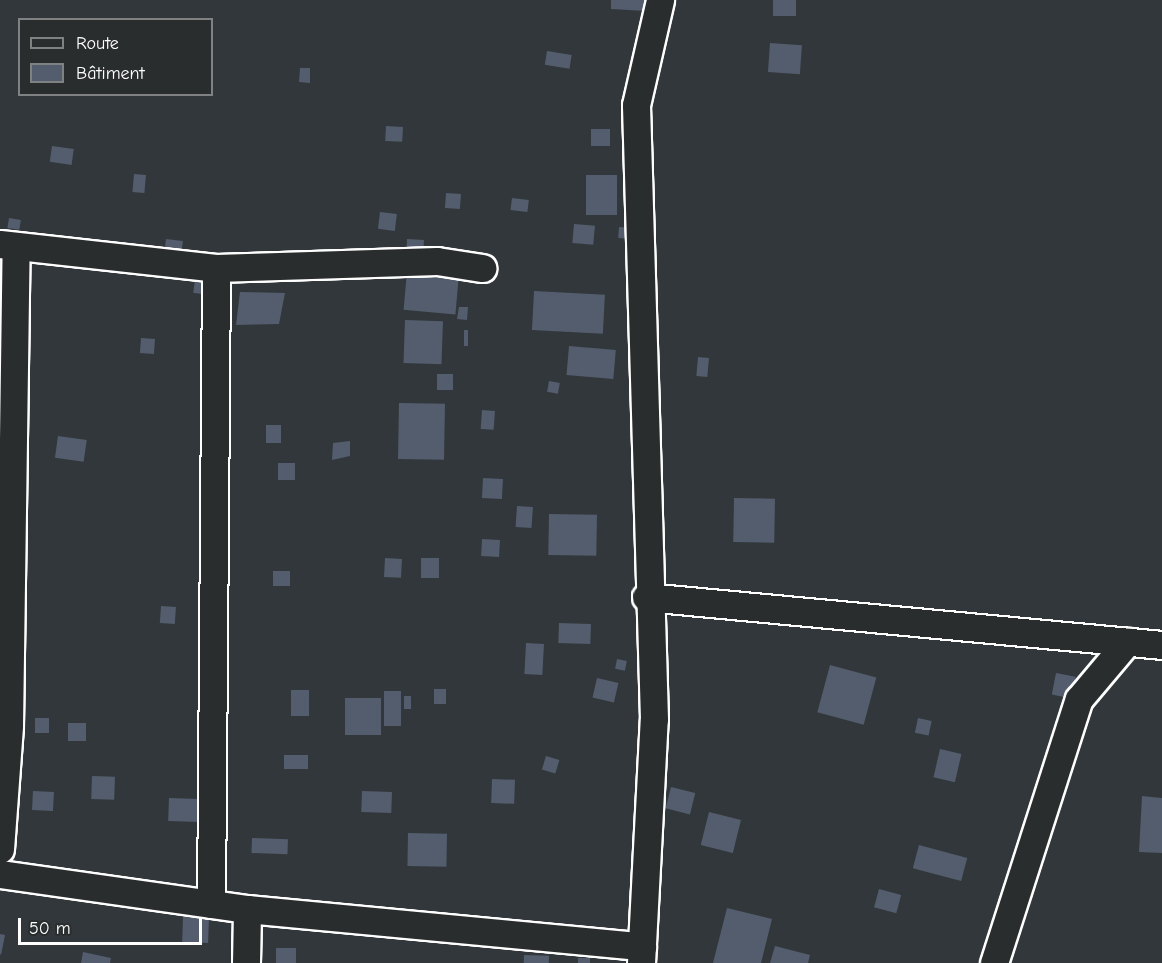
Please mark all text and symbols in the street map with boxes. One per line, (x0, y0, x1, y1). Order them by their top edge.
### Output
legend (18, 18, 213, 96)
text: Route (76, 33, 119, 54)
text: Bâtiment (76, 63, 145, 84)
scale bar (21, 906, 206, 944)
text: 50 m (29, 918, 71, 939)

